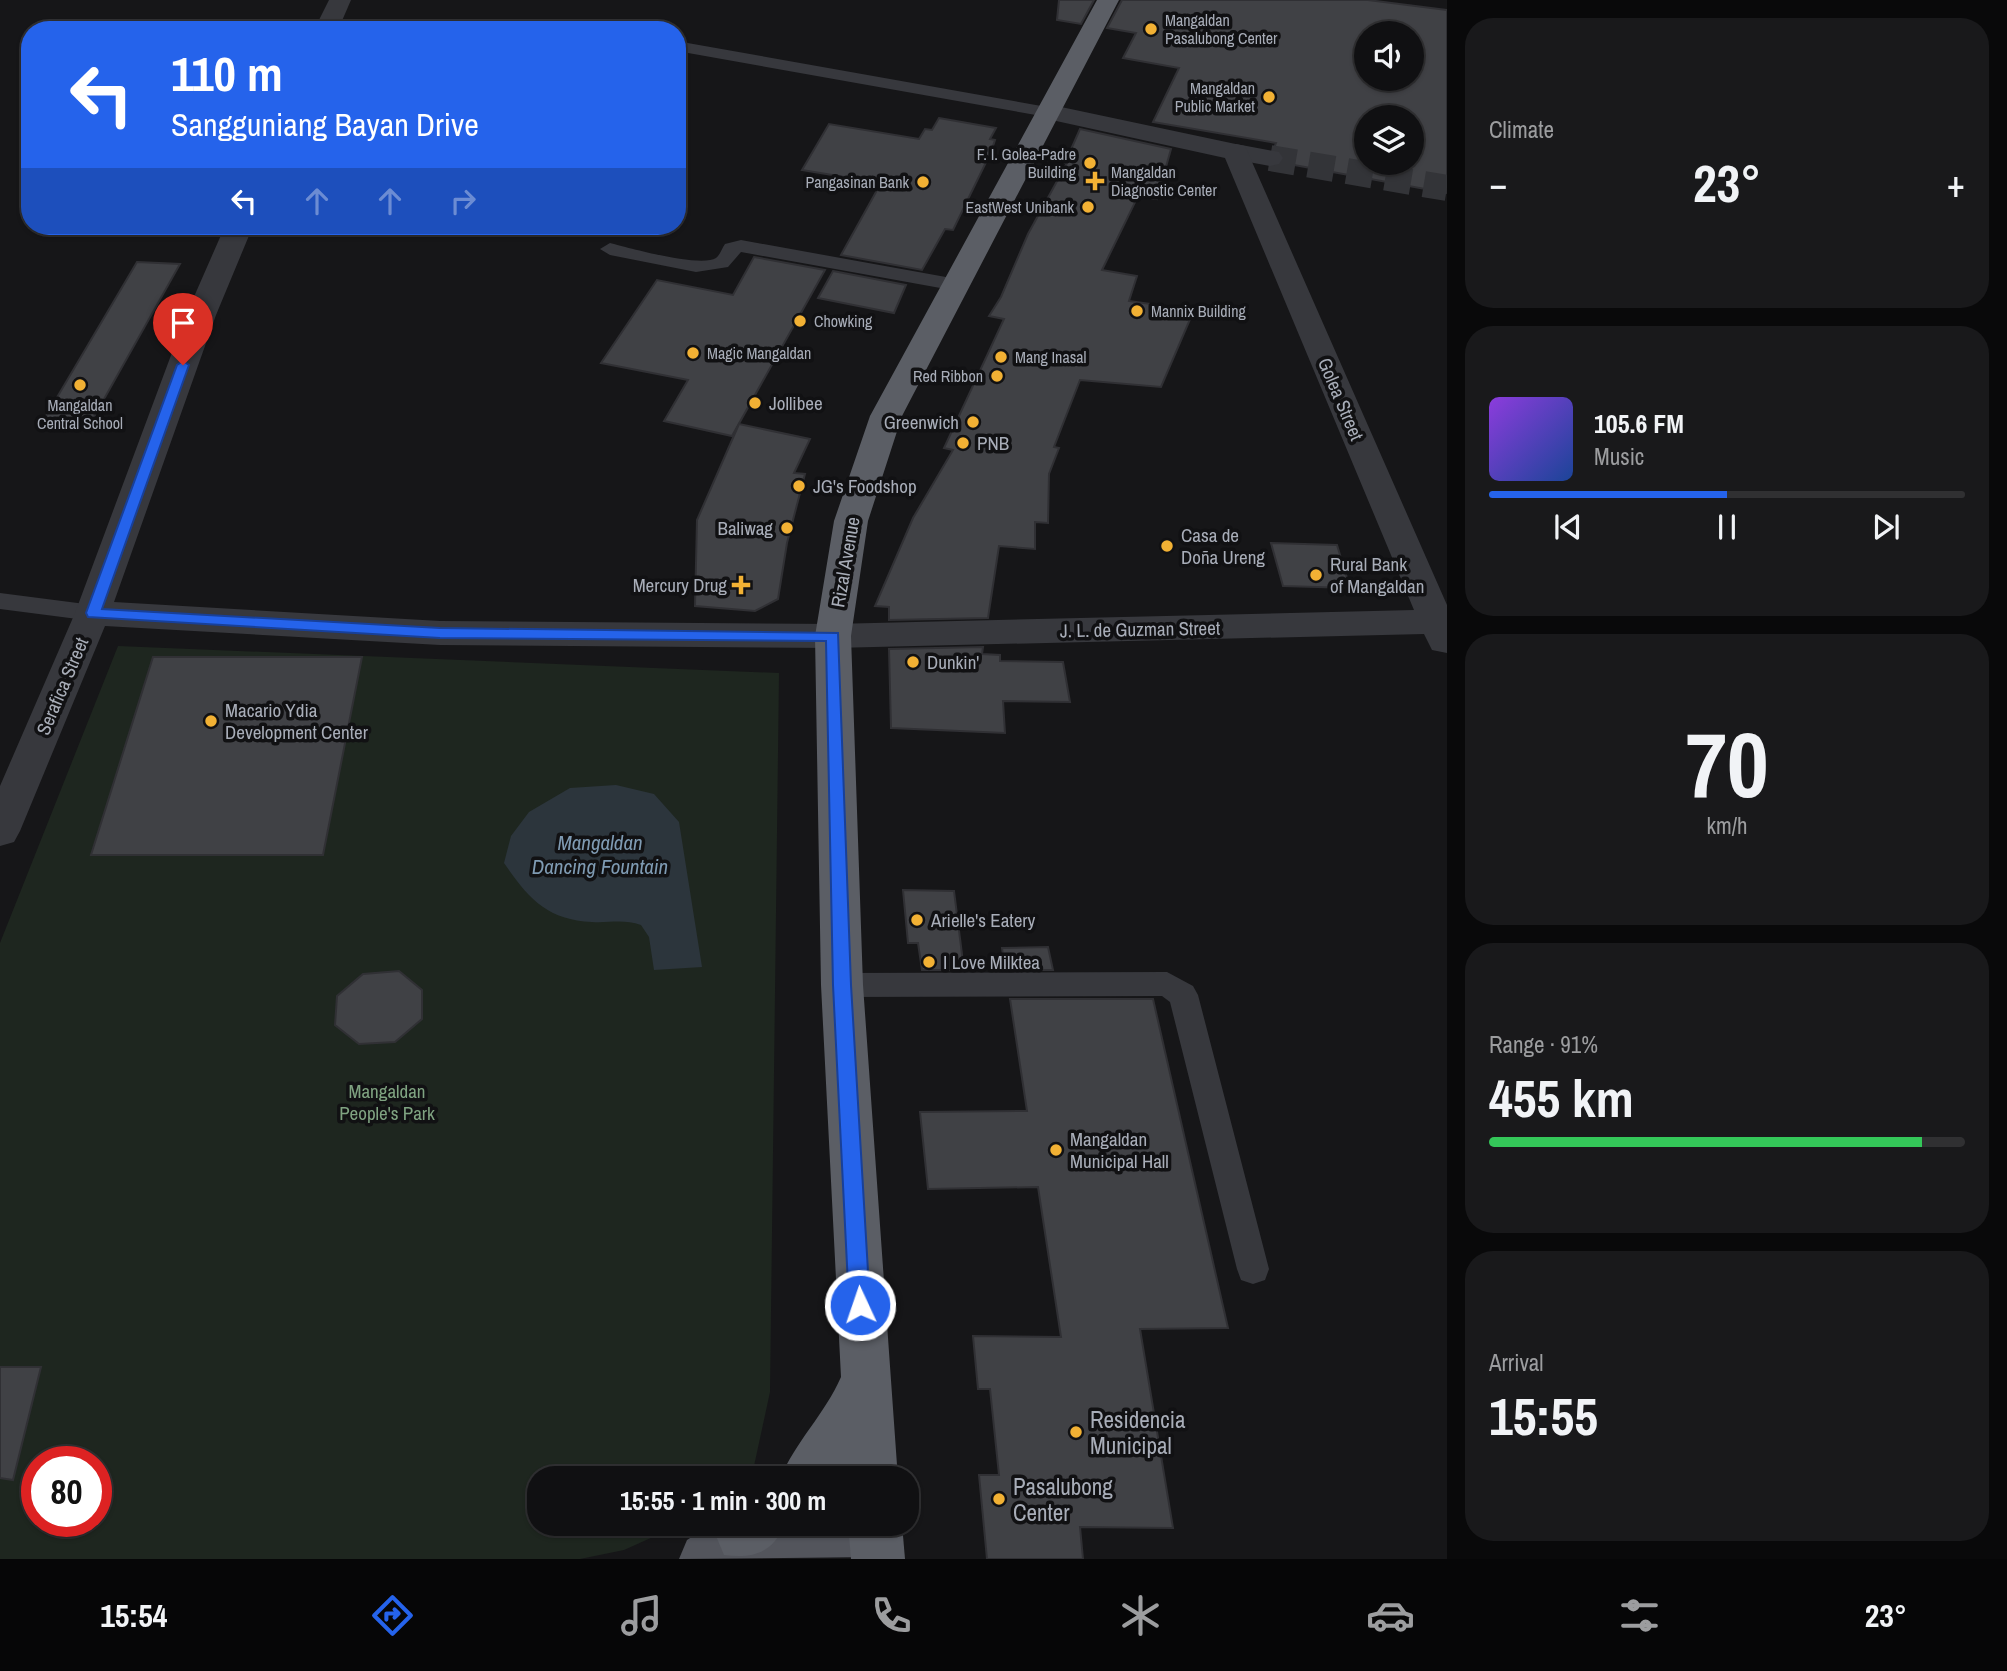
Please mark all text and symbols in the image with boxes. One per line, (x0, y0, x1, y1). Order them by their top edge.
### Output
place label: Mangaldan Pasalubong Center (1165, 9, 1278, 49)
marker: Mangaldan Pasalubong Center (1143, 21, 1159, 37)
map controls (1354, 21, 1424, 175)
button: sound (1354, 21, 1424, 91)
text: 110 m (171, 40, 283, 106)
icon: left (56, 49, 147, 140)
place label: Mangaldan Public Market (1175, 77, 1255, 117)
marker: Mangaldan Public Market (1261, 89, 1277, 105)
text: Sangguniang Bayan Drive (171, 103, 479, 146)
button: layers (1354, 105, 1424, 175)
text: Climate (1489, 114, 1554, 145)
place label: F. I. Golea-Padre Building (977, 143, 1077, 183)
text: 23° (1693, 148, 1761, 218)
marker: F. I. Golea-Padre Building (1082, 155, 1098, 171)
text: − (1489, 158, 1507, 209)
text: + (1947, 158, 1965, 209)
place label: Mangaldan Diagnostic Center (1111, 161, 1217, 201)
place label: Pangasinan Bank (805, 171, 909, 193)
marker: Mangaldan Diagnostic Center (1085, 171, 1105, 191)
marker: Pangasinan Bank (915, 174, 931, 190)
icon: left (225, 182, 263, 220)
icon: ahead (298, 182, 336, 220)
icon: ahead (371, 182, 409, 220)
icon: right (444, 182, 482, 220)
place label: EastWest Unibank (966, 196, 1074, 218)
marker: EastWest Unibank (1080, 199, 1096, 215)
pin (153, 293, 213, 365)
place label: Mannix Building (1151, 300, 1247, 322)
marker: Mannix Building (1129, 303, 1145, 319)
icon: arrive (164, 304, 202, 342)
place label: Chowking (814, 310, 873, 332)
marker: Chowking (792, 313, 808, 329)
place label: Magic Mangaldan (707, 342, 811, 364)
marker: Magic Mangaldan (685, 345, 701, 361)
place label: Mang Inasal (1015, 346, 1087, 368)
marker: Mang Inasal (993, 349, 1009, 365)
street label: Golea Street (1312, 354, 1370, 445)
place label: Red Ribbon (913, 365, 983, 387)
marker: Red Ribbon (989, 368, 1005, 384)
marker: Mangaldan Central School (72, 377, 88, 393)
place label: Jollibee (769, 390, 823, 416)
place label: Mangaldan Central School (37, 394, 123, 434)
marker: Jollibee (747, 395, 763, 411)
text: 105.6 FM (1594, 406, 1684, 441)
place label: Greenwich (884, 409, 959, 435)
marker: Greenwich (965, 414, 981, 430)
place label: PNB (977, 430, 1009, 456)
marker: PNB (955, 435, 971, 451)
text: Music (1594, 441, 1644, 472)
place label: JG's Foodshop (813, 473, 917, 499)
marker: JG's Foodshop (791, 478, 807, 494)
icon: previous (1549, 508, 1587, 546)
icon: pause (1708, 508, 1746, 546)
icon: next (1867, 508, 1905, 546)
place label: Baliwag (718, 515, 773, 541)
street label: Rizal Avenue (824, 515, 866, 609)
marker: Baliwag (779, 520, 795, 536)
place label: Casa de Doña Ureng (1181, 522, 1265, 570)
marker: Casa de Doña Ureng (1159, 538, 1175, 554)
place label: Rural Bank of Mangaldan (1330, 551, 1424, 599)
marker: Rural Bank of Mangaldan (1308, 567, 1324, 583)
place label: Mercury Drug (633, 572, 727, 598)
marker: Mercury Drug (733, 577, 749, 593)
street label: J. L. de Guzman Street (1060, 615, 1221, 643)
street label: Serafica Street (30, 632, 95, 739)
place label: Dunkin' (927, 649, 979, 675)
marker: Dunkin' (905, 654, 921, 670)
place label: Macario Ydia Development Center (225, 697, 369, 745)
text: 70 (1686, 703, 1769, 825)
marker: Macario Ydia Development Center (203, 713, 219, 729)
text: km/h (1707, 810, 1747, 841)
water label: Mangaldan Dancing Fountain (532, 828, 668, 881)
place label: Arielle's Eatery (930, 907, 1036, 933)
marker: Arielle's Eatery (909, 912, 925, 928)
place label: I Love Milktea (943, 949, 1040, 975)
marker: I Love Milktea (921, 954, 937, 970)
text: Range · 91% (1489, 1029, 1598, 1060)
text: 455 km (1489, 1063, 1634, 1133)
park label: Mangaldan People's Park (339, 1078, 435, 1126)
place label: Mangaldan Municipal Hall (1070, 1126, 1169, 1174)
marker: Mangaldan Municipal Hall (1048, 1142, 1064, 1158)
position arrow (823, 1268, 897, 1342)
text: Arrival (1489, 1347, 1544, 1378)
text: 15:55 (1489, 1381, 1598, 1451)
place label: Residencia Municipal (1090, 1404, 1186, 1461)
marker: Residencia Municipal (1068, 1424, 1084, 1440)
speed limit sign: 80 (21, 1446, 112, 1537)
place label: Pasalubong Center (1013, 1471, 1113, 1528)
text: 15:55 · 1 min · 300 m (620, 1483, 826, 1518)
marker: Pasalubong Center (991, 1491, 1007, 1507)
icon: directions (368, 1591, 417, 1640)
icon: music (617, 1591, 666, 1640)
icon: phone (867, 1591, 916, 1640)
icon: climate (1116, 1591, 1165, 1640)
icon: car (1366, 1591, 1415, 1640)
icon: filters (1615, 1591, 1664, 1640)
text: 15:54 (100, 1594, 167, 1637)
text: 23° (1865, 1594, 1907, 1637)

